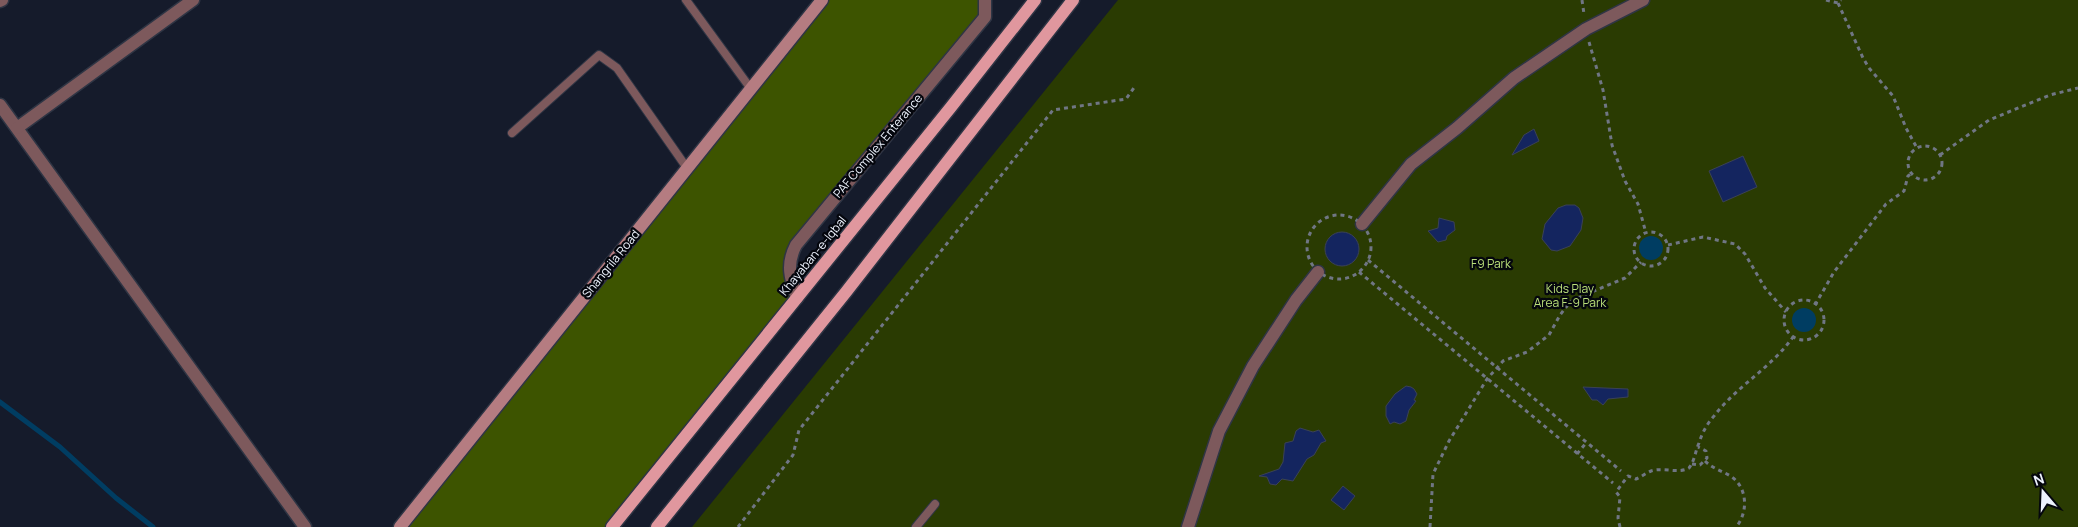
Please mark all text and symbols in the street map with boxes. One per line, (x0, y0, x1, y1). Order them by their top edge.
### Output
street label: PAF Complex Enterance (829, 90, 926, 201)
street label: Khayaban-e-Iqbal (775, 212, 850, 299)
street label: Shangrila Road (578, 226, 643, 301)
park label: F9 Park (1471, 255, 1512, 272)
park label: Kids Play Area F-9 Park (1534, 280, 1607, 311)
north arrow (2018, 467, 2068, 517)
text: N (2031, 469, 2046, 490)

